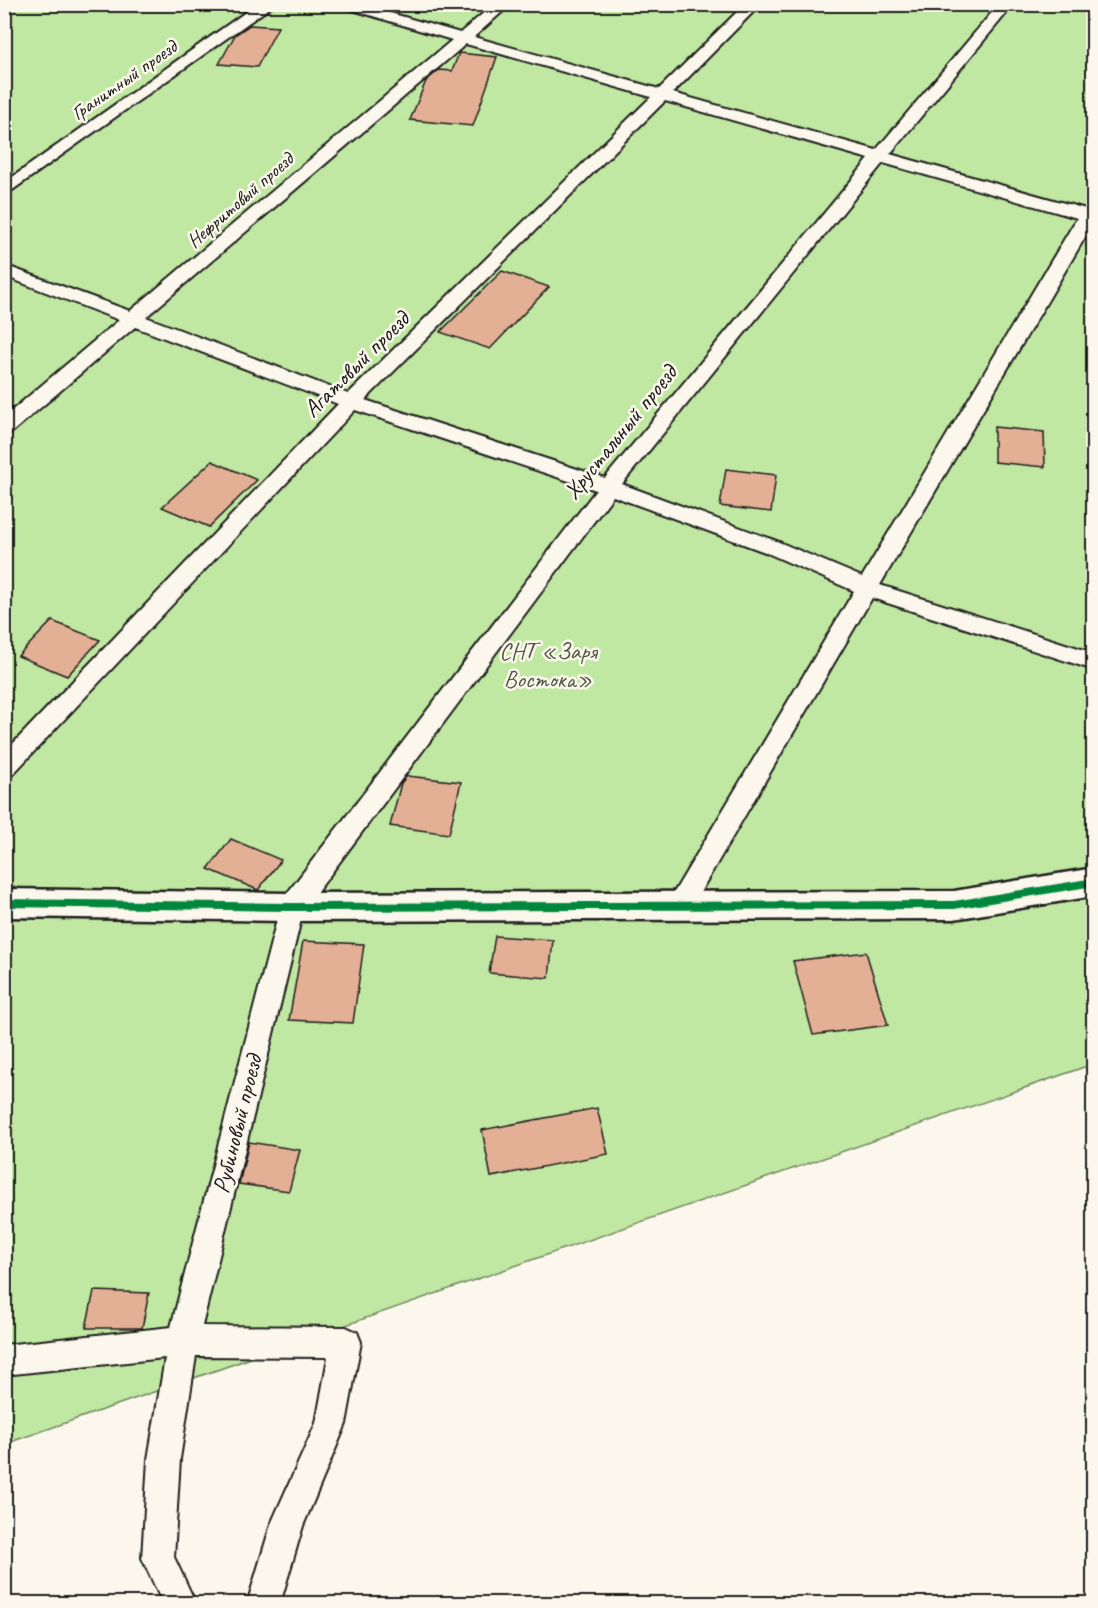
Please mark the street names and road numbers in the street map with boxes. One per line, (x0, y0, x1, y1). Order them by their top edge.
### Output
street label: Гранитный проезд (66, 33, 183, 126)
street label: Нефритовый проезд (181, 145, 300, 253)
street label: Агатовый проезд (297, 303, 417, 423)
street label: Хрустальный проезд (557, 357, 685, 505)
street label: Рубиновый проезд (205, 1049, 269, 1196)

